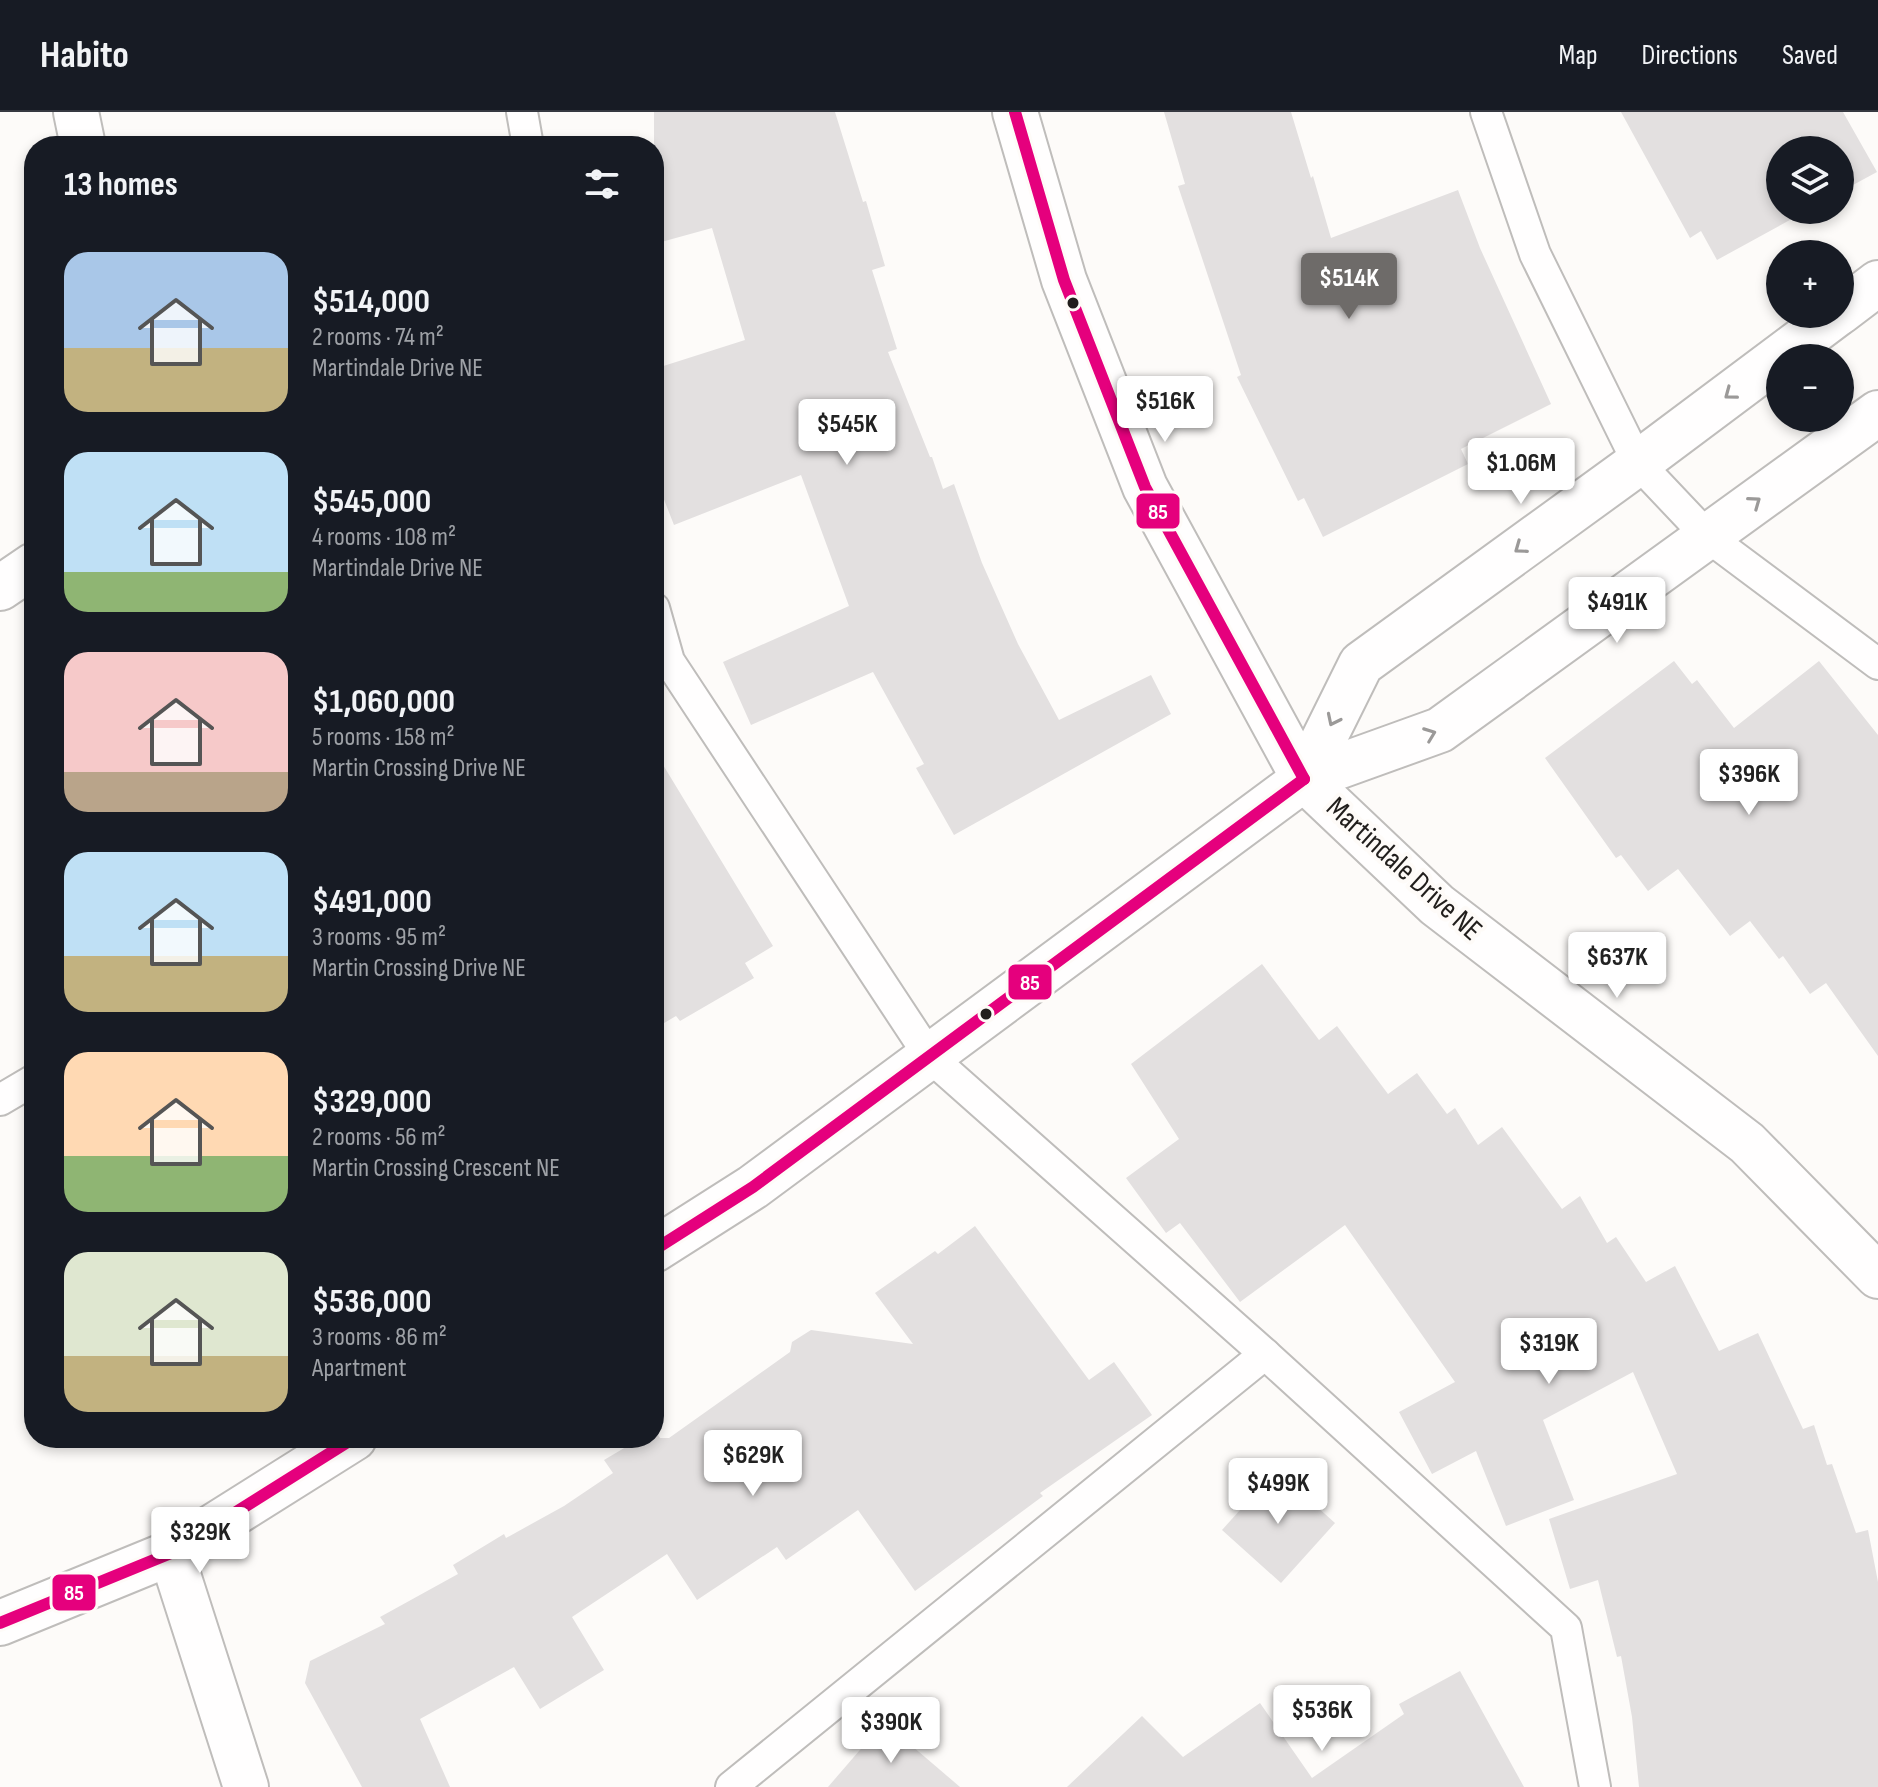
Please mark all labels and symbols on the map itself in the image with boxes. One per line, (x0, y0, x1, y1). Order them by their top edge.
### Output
pin: $514K (1293, 253, 1405, 321)
unlabelled marker (1065, 295, 1081, 311)
pin: $516K (1109, 376, 1221, 444)
one-way arrow (1724, 385, 1739, 399)
pin: $545K (791, 399, 903, 467)
pin: $1.06M (1456, 438, 1586, 506)
line badge: 85 (1135, 492, 1181, 530)
one-way arrow (1747, 498, 1761, 512)
text: 85 (1148, 499, 1168, 526)
one-way arrow (1515, 539, 1529, 553)
pin: $491K (1561, 577, 1673, 645)
one-way arrow (1327, 712, 1343, 727)
one-way arrow (1422, 727, 1436, 743)
pin: $396K (1693, 749, 1805, 817)
street label: Martindale Drive NE (1319, 790, 1489, 948)
pin: $637K (1561, 932, 1673, 1000)
line badge: 85 (1007, 963, 1053, 1001)
text: 85 (1020, 970, 1040, 997)
unlabelled marker (978, 1006, 994, 1022)
pin: $319K (1493, 1318, 1605, 1386)
pin: $629K (697, 1430, 809, 1498)
pin: $499K (1222, 1458, 1334, 1526)
pin: $329K (144, 1507, 256, 1575)
line badge: 85 (51, 1573, 97, 1612)
text: 85 (64, 1580, 84, 1607)
pin: $536K (1266, 1685, 1378, 1753)
pin: $390K (835, 1697, 947, 1765)

